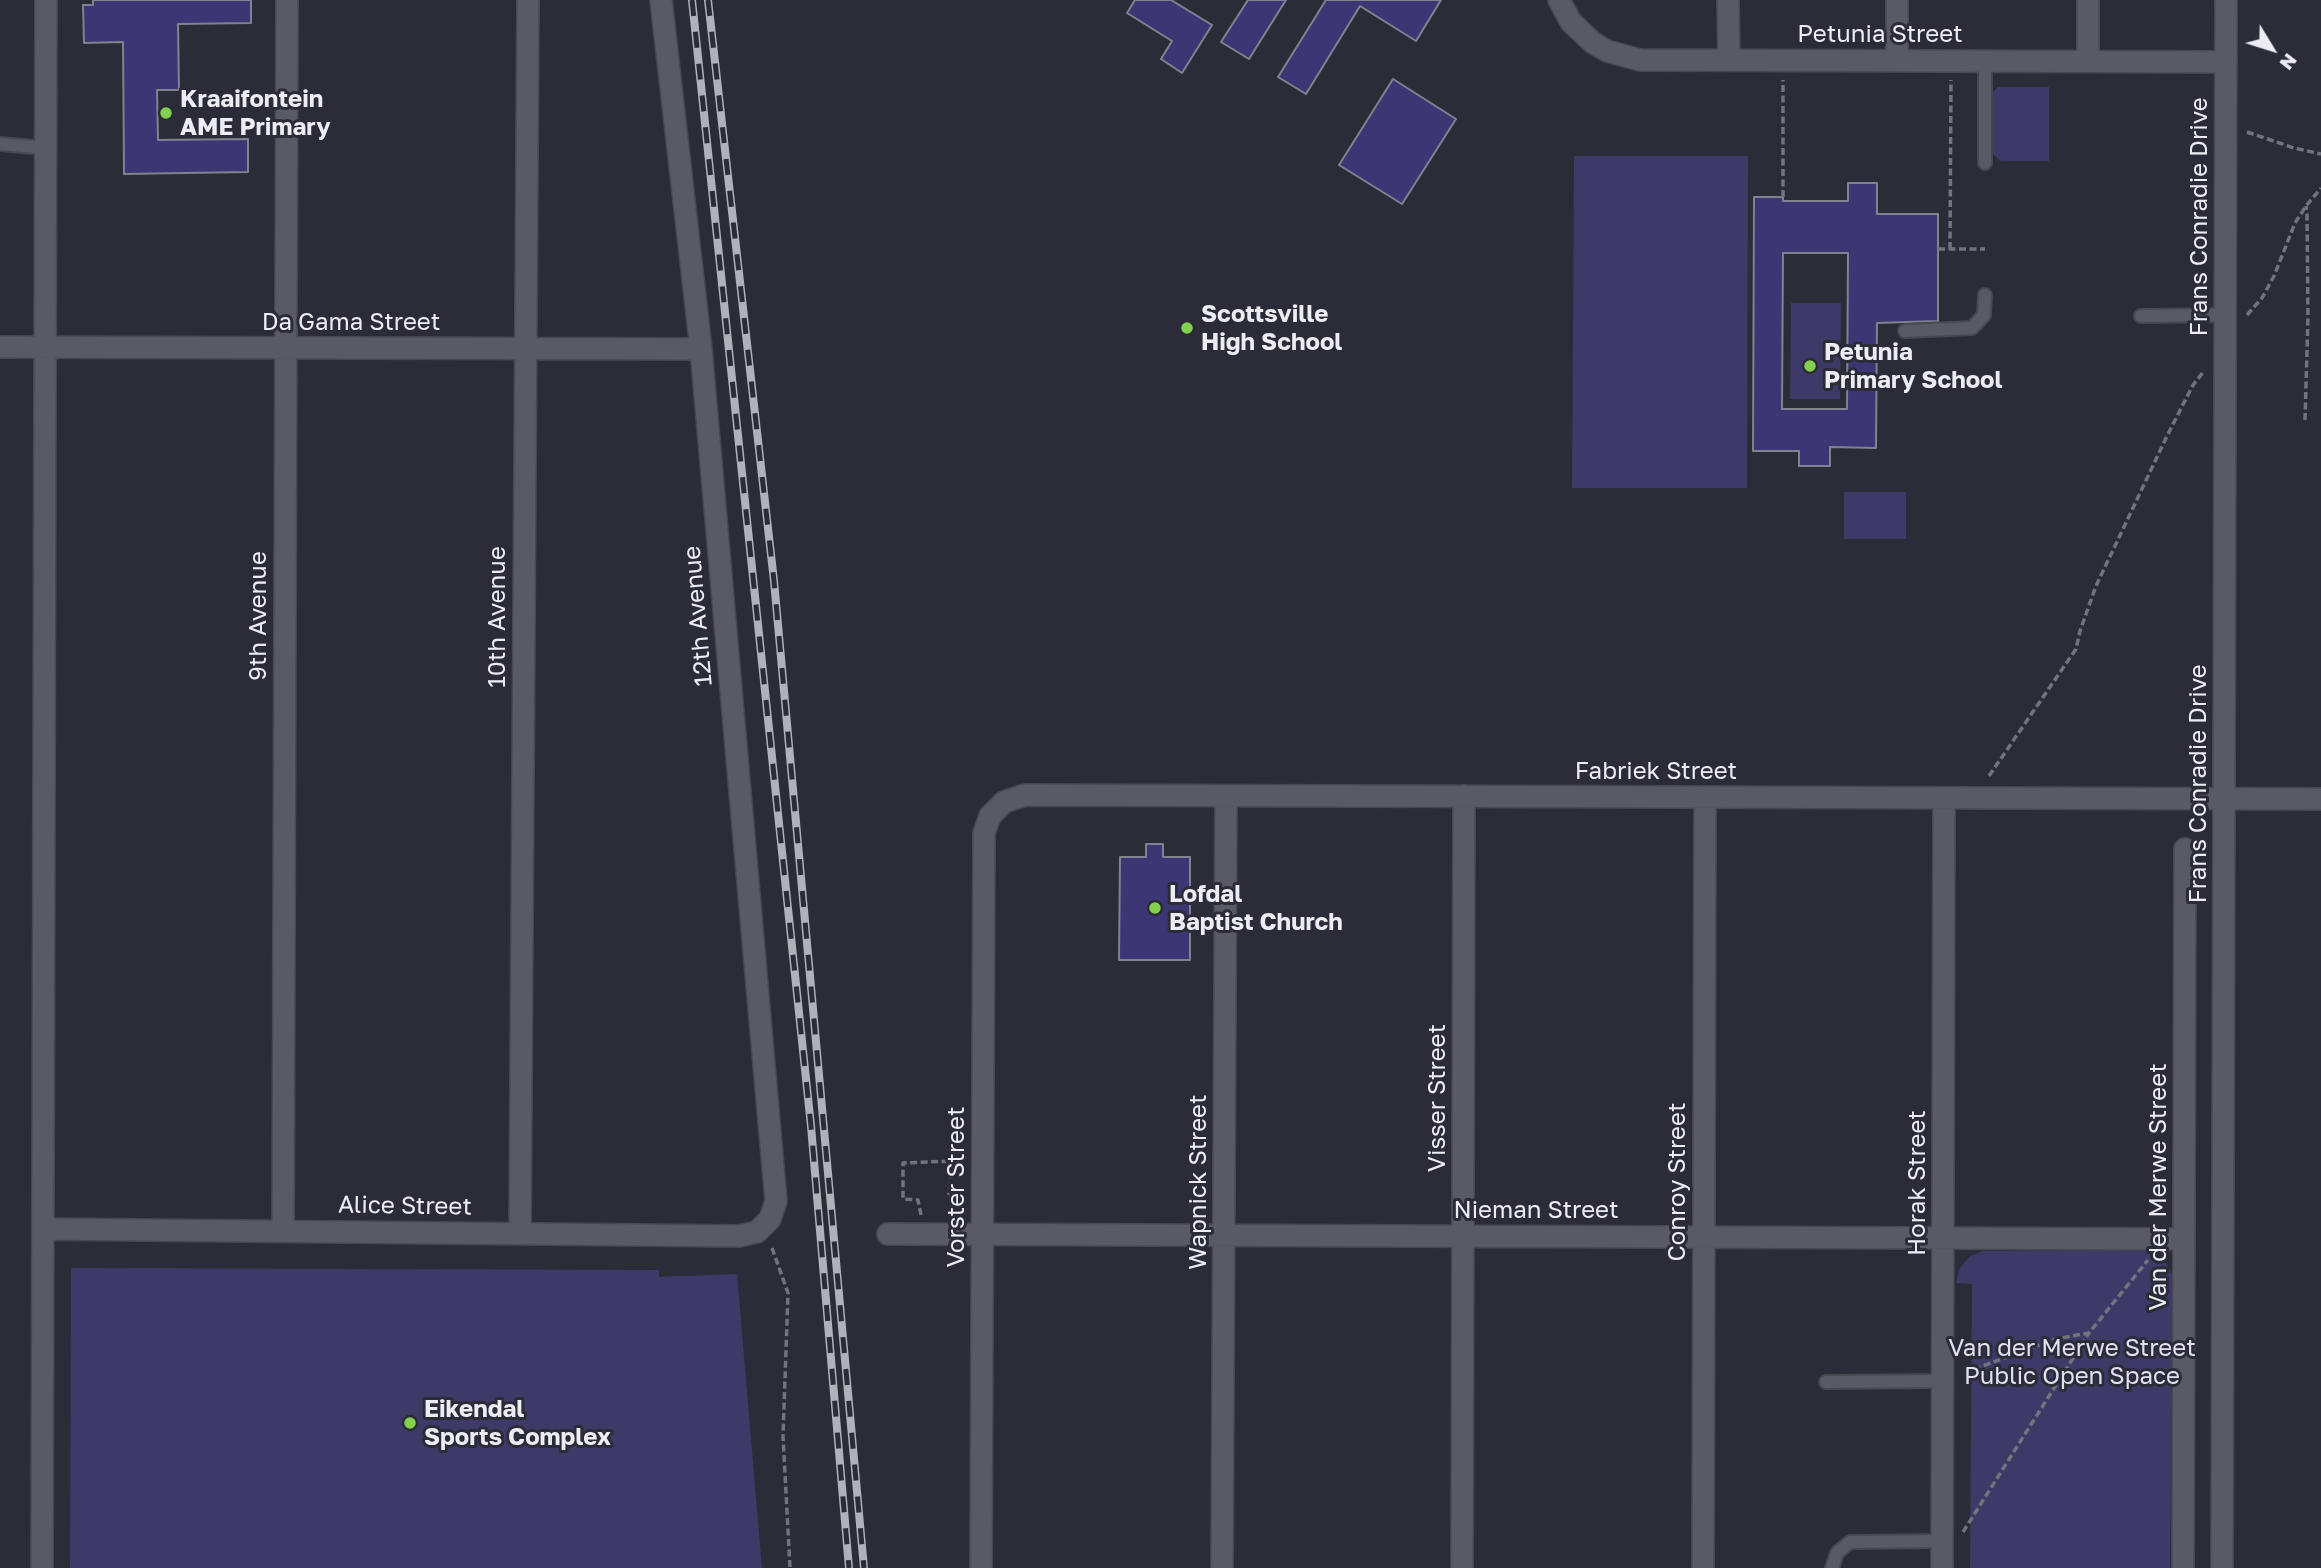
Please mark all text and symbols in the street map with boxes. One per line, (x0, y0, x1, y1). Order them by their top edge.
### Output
north arrow (2237, 14, 2307, 84)
street label: Petunia Street (1797, 20, 1963, 48)
text: N (2275, 49, 2302, 75)
place label: Kraaifontein AME Primary (180, 85, 331, 141)
street label: Frans Conradie Drive (2185, 97, 2213, 337)
marker: Kraaifontein AME Primary (158, 105, 174, 121)
place label: Scottsville High School (1201, 300, 1342, 356)
street label: Da Gama Street (262, 308, 440, 336)
marker: Scottsville High School (1179, 320, 1195, 336)
place label: Petunia Primary School (1824, 338, 2003, 394)
marker: Petunia Primary School (1802, 358, 1818, 374)
street label: 12th Avenue (678, 545, 718, 687)
street label: 10th Avenue (483, 546, 511, 688)
street label: 9th Avenue (244, 551, 272, 681)
street label: Frans Conradie Drive (2184, 664, 2212, 904)
street label: Fabriek Street (1575, 757, 1737, 785)
place label: Lofdal Baptist Church (1169, 880, 1343, 936)
marker: Lofdal Baptist Church (1147, 900, 1163, 916)
street label: Visser Street (1423, 1024, 1451, 1172)
street label: Van der Merwe Street (2144, 1063, 2172, 1311)
street label: Wapnick Street (1184, 1094, 1212, 1270)
street label: Conroy Street (1663, 1103, 1691, 1261)
street label: Vorster Street (942, 1106, 970, 1268)
street label: Horak Street (1903, 1110, 1931, 1256)
street label: Alice Street (338, 1190, 472, 1222)
street label: Nieman Street (1453, 1196, 1619, 1224)
park label: Van der Merwe Street Public Open Space (1948, 1334, 2196, 1390)
place label: Eikendal Sports Complex (424, 1395, 611, 1451)
marker: Eikendal Sports Complex (402, 1415, 418, 1431)

